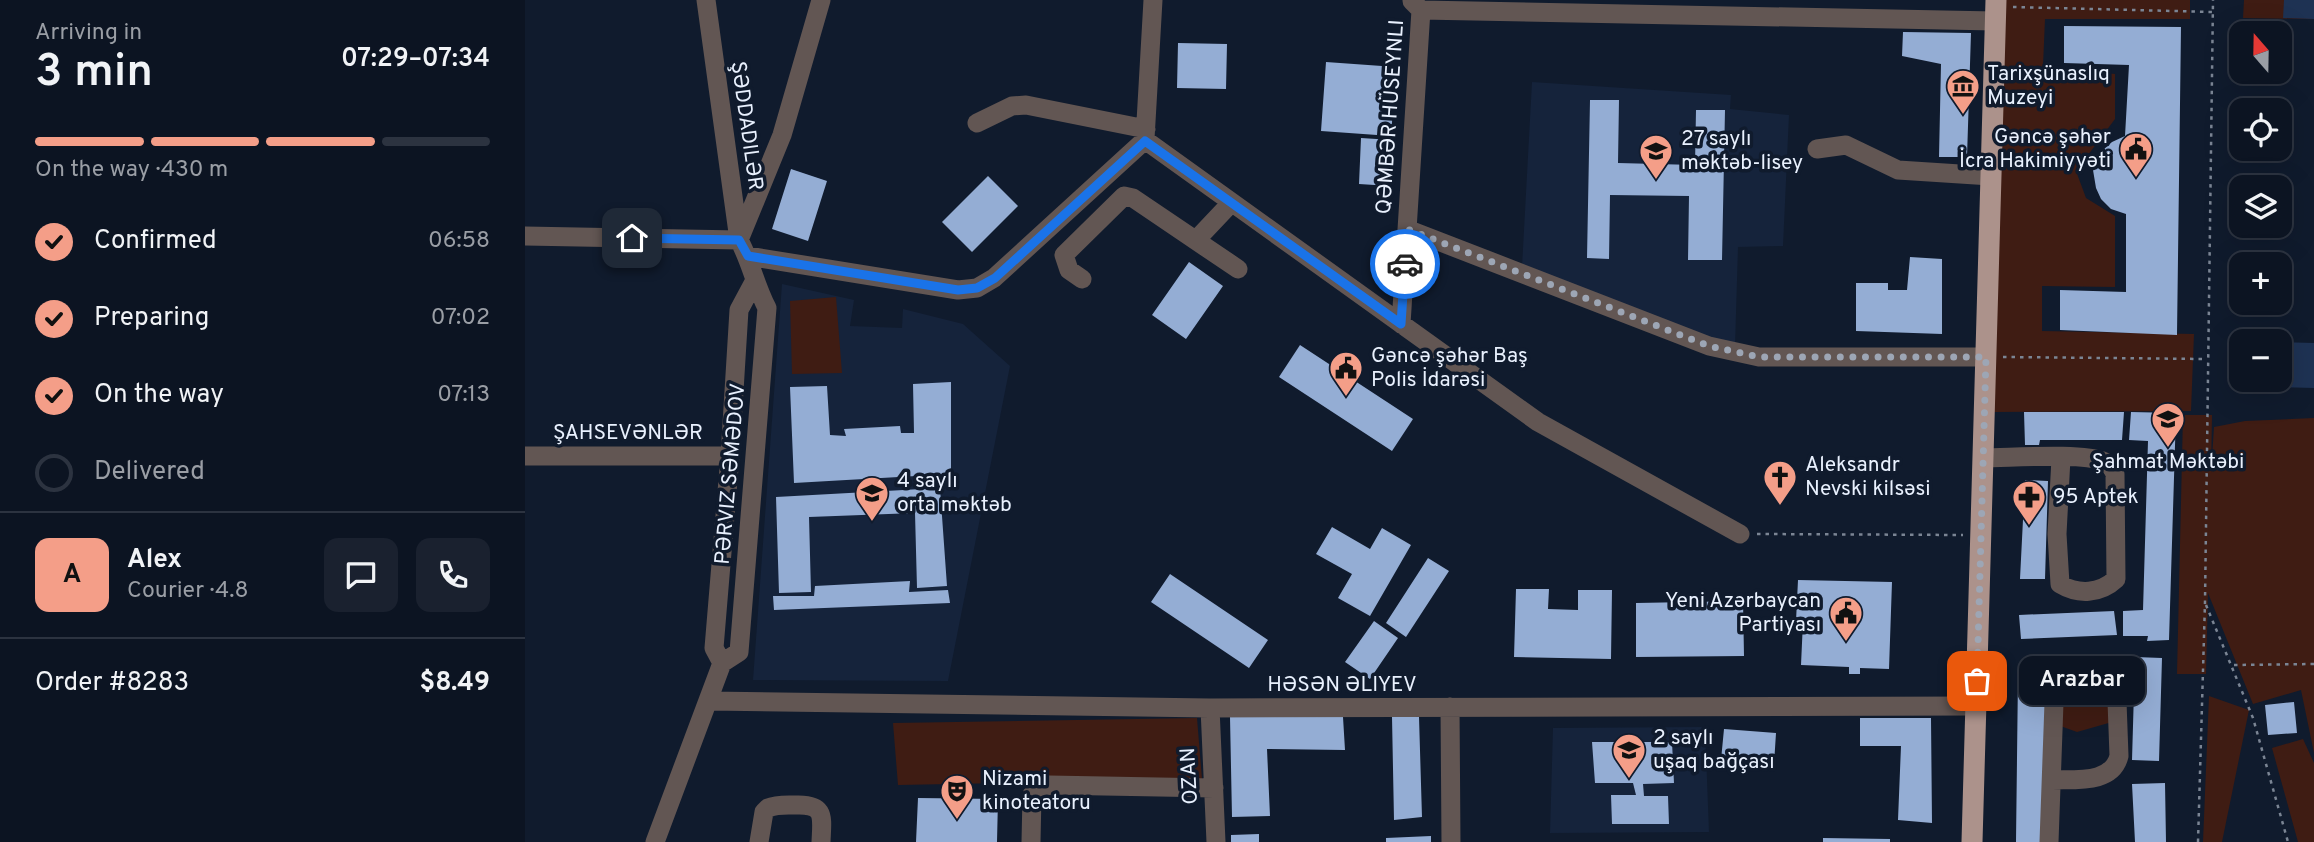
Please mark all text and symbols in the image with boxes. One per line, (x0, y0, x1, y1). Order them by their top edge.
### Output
text: Arriving in (35, 19, 142, 48)
street label: QƏMBƏR HÜSEYNLI (1371, 19, 1411, 215)
north arrow (2229, 21, 2293, 84)
map controls (2229, 21, 2292, 392)
text: 07:29–07:34 (341, 43, 490, 76)
text: 3 min (35, 44, 153, 103)
street label: ŞƏDDADILƏR (724, 60, 768, 192)
place label: Tarixşünaslıq Muzeyi (1987, 61, 2110, 112)
museum icon: Tarixşünaslıq Muzeyi (1944, 67, 1982, 116)
button: locate (2229, 98, 2292, 161)
place label: Gəncə şəhər İcra Hakimiyyəti (1959, 124, 2111, 175)
place label: 27 saylı məktəb-lisey (1681, 126, 1803, 177)
public building icon: Gəncə şəhər İcra Hakimiyyəti (2117, 130, 2155, 179)
school or university icon: 27 saylı məktəb-lisey (1637, 132, 1675, 181)
text: On the way · 430 m (35, 156, 228, 185)
button: layers (2229, 175, 2292, 238)
pin (602, 208, 662, 268)
icon: home (613, 219, 651, 257)
icon: check (35, 223, 73, 261)
text: Confirmed (94, 225, 217, 258)
text: 06:58 (428, 227, 490, 256)
courier (1370, 229, 1440, 299)
icon: car (1386, 245, 1424, 283)
button: + (2229, 252, 2292, 315)
icon: check (35, 300, 73, 338)
text: Preparing (94, 302, 209, 335)
text: 07:02 (431, 304, 490, 333)
button: − (2229, 329, 2292, 392)
place label: Gəncə şəhər Baş Polis İdarəsi (1371, 343, 1528, 394)
public building icon: Gəncə şəhər Baş Polis İdarəsi (1327, 349, 1365, 398)
icon: check (35, 377, 73, 415)
text: On the way (94, 379, 224, 412)
text: 07:13 (437, 381, 490, 410)
street label: PƏRVIZ SƏMƏDOV (710, 382, 752, 566)
school or university icon: Şahmat Məktəbi (2149, 400, 2187, 449)
street label: ŞAHSEVƏNLƏR (553, 420, 703, 447)
place label: Şahmat Məktəbi (2092, 449, 2244, 476)
place label: Aleksandr Nevski kilsəsi (1805, 452, 1931, 503)
text: Delivered (94, 456, 205, 489)
church icon: Aleksandr Nevski kilsəsi (1761, 458, 1799, 507)
place label: 4 saylı orta məktəb (897, 468, 1012, 519)
school or university icon: 4 saylı orta məktəb (853, 474, 891, 523)
pharmacy icon: 95 Aptek (2010, 478, 2048, 527)
place label: 95 Aptek (2053, 484, 2139, 511)
button: chat (324, 538, 398, 612)
button: phone (416, 538, 490, 612)
text: Alex (127, 544, 182, 577)
text: A (63, 559, 81, 592)
text: Courier · 4.8 (127, 577, 248, 606)
place label: Yeni Azərbaycan Partiyası (1665, 588, 1821, 639)
public building icon: Yeni Azərbaycan Partiyası (1827, 594, 1865, 643)
pin (1947, 651, 2007, 711)
callout: Arazbar (2019, 656, 2145, 706)
icon: bag (1958, 662, 1996, 700)
text: Arazbar (2039, 666, 2125, 695)
text: Order #8283 (35, 667, 189, 700)
text: $8.49 (420, 667, 490, 700)
street label: HƏSƏN ƏLIYEV (1267, 672, 1417, 699)
place label: 2 saylı uşaq bağçası (1653, 725, 1775, 776)
school or university icon: 2 saylı uşaq bağçası (1610, 731, 1648, 780)
street label: OZAN (1175, 747, 1205, 805)
place label: Nizami kinoteatoru (982, 766, 1091, 817)
theatre icon: Nizami kinoteatoru (938, 772, 976, 821)

